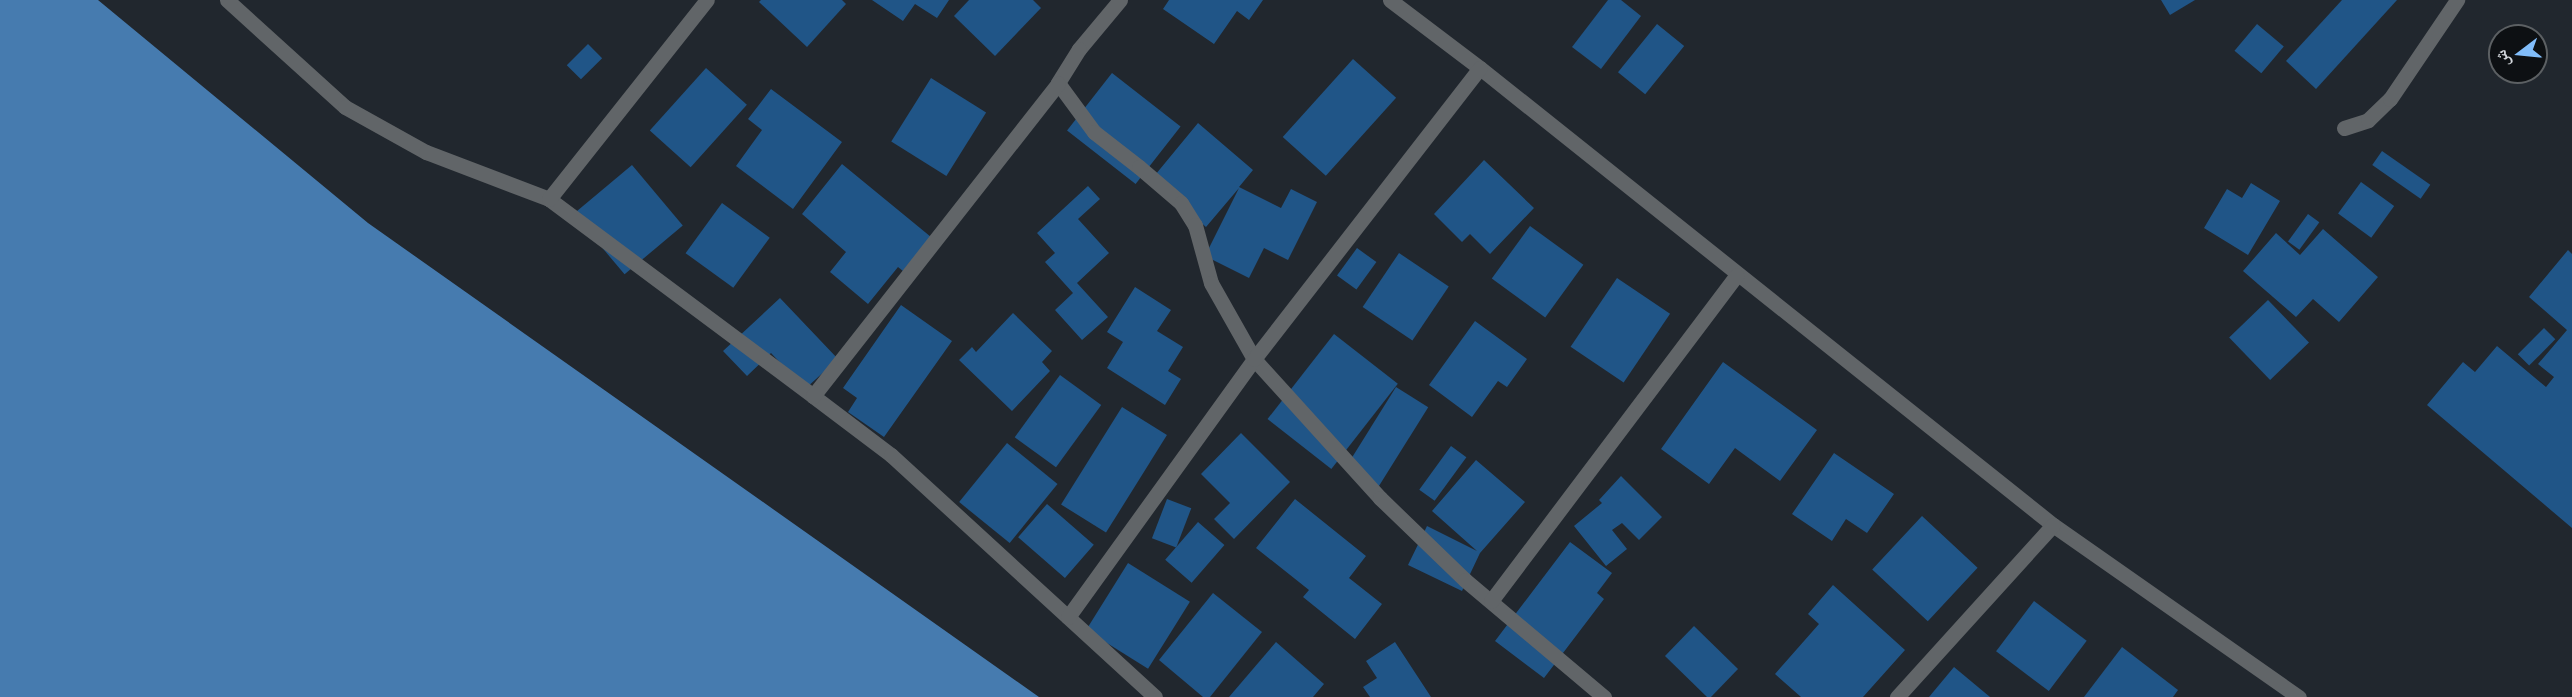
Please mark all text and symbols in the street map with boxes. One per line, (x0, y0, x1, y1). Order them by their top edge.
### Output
north arrow (2488, 24, 2548, 84)
text: ش (2490, 47, 2515, 70)

